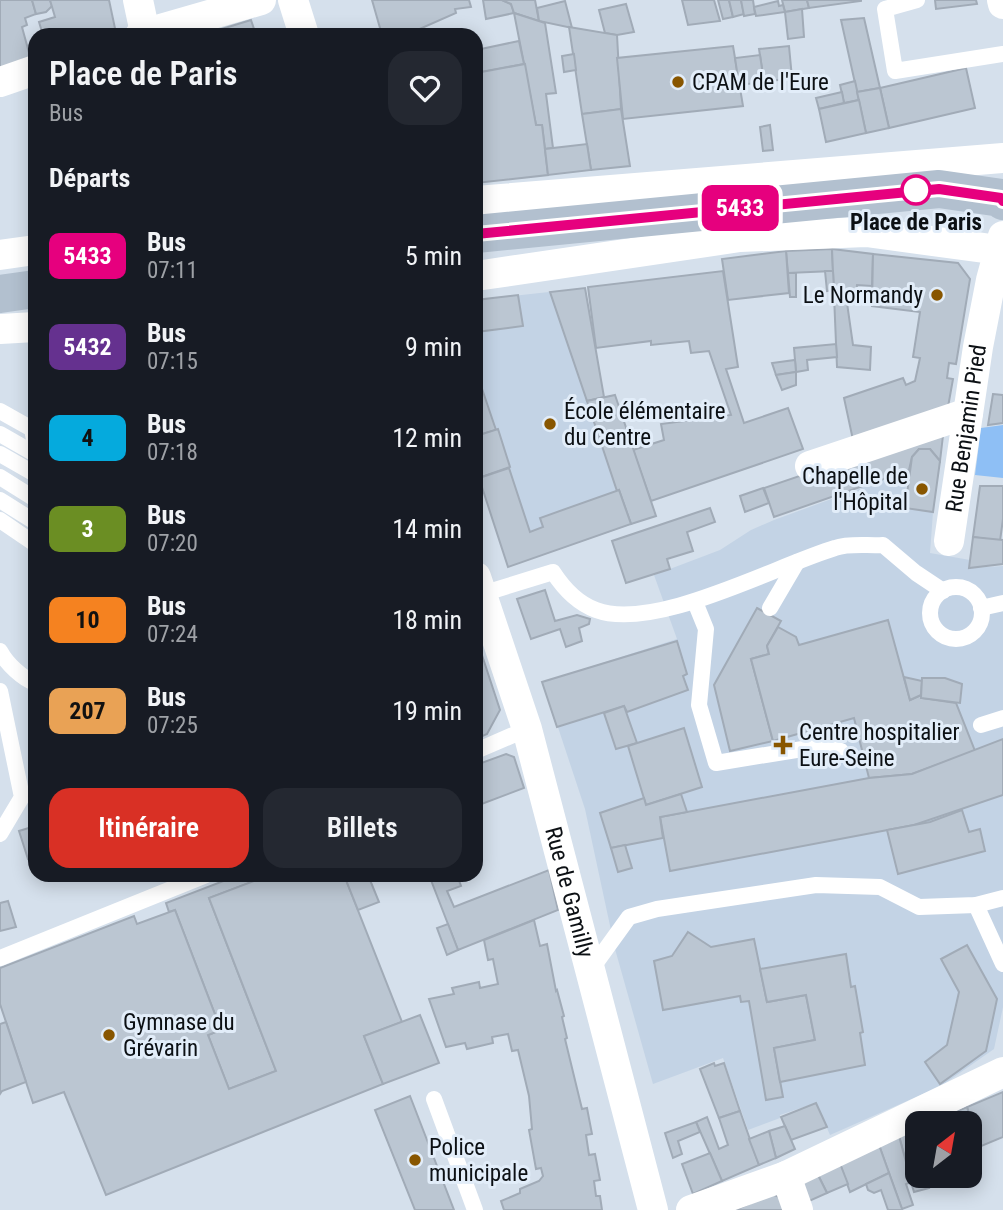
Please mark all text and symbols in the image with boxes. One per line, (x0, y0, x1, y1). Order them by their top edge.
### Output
button: heart (388, 51, 462, 125)
text: Place de Paris (49, 54, 238, 93)
place label: CPAM de l'Eure (692, 69, 829, 96)
marker: CPAM de l'Eure (670, 74, 686, 90)
text: Bus (49, 100, 83, 127)
text: Départs (49, 163, 130, 193)
marker: Place de Paris (901, 175, 931, 205)
line badge: 5433 (691, 185, 789, 231)
text: 5433 (716, 194, 764, 222)
place label: Place de Paris (850, 209, 982, 236)
text: Bus (147, 227, 186, 257)
text: 5 min (405, 241, 462, 271)
text: 5433 (63, 242, 112, 270)
text: 07:11 (147, 257, 198, 284)
place label: Le Normandy (803, 282, 923, 309)
marker: Le Normandy (929, 287, 945, 303)
text: Bus (147, 318, 186, 348)
text: 9 min (405, 332, 462, 362)
text: 5432 (63, 333, 112, 361)
street label: Rue Benjamin Pied (940, 343, 992, 514)
text: 07:15 (147, 348, 198, 375)
place label: École élémentaire du Centre (564, 397, 725, 451)
text: Bus (147, 409, 186, 439)
marker: École élémentaire du Centre (542, 416, 558, 432)
text: 12 min (392, 423, 462, 453)
text: 4 (81, 424, 94, 452)
text: 07:18 (147, 439, 198, 466)
place label: Chapelle de l'Hôpital (802, 463, 908, 516)
marker: Chapelle de l'Hôpital (914, 481, 930, 497)
text: Bus (147, 500, 186, 530)
text: 14 min (392, 514, 462, 544)
text: 3 (81, 515, 94, 543)
text: 07:20 (147, 530, 198, 557)
text: Bus (147, 591, 186, 621)
text: 18 min (392, 605, 462, 635)
text: 10 (75, 606, 100, 634)
text: 07:24 (147, 621, 198, 648)
text: Bus (147, 682, 186, 712)
text: 19 min (392, 696, 462, 726)
text: 207 (69, 697, 106, 725)
text: 07:25 (147, 712, 198, 739)
place label: Centre hospitalier Eure-Seine (799, 719, 960, 772)
marker: Centre hospitalier Eure-Seine (773, 735, 793, 755)
button: Itinéraire (49, 788, 249, 868)
button: Billets (263, 788, 462, 868)
street label: Rue de Gamilly (540, 824, 600, 961)
place label: Gymnase du Grévarin (123, 1009, 235, 1062)
marker: Gymnase du Grévarin (101, 1027, 117, 1043)
north arrow (905, 1111, 982, 1188)
map controls (905, 1111, 982, 1188)
place label: Police municipale (429, 1134, 528, 1187)
marker: Police municipale (407, 1152, 423, 1168)

